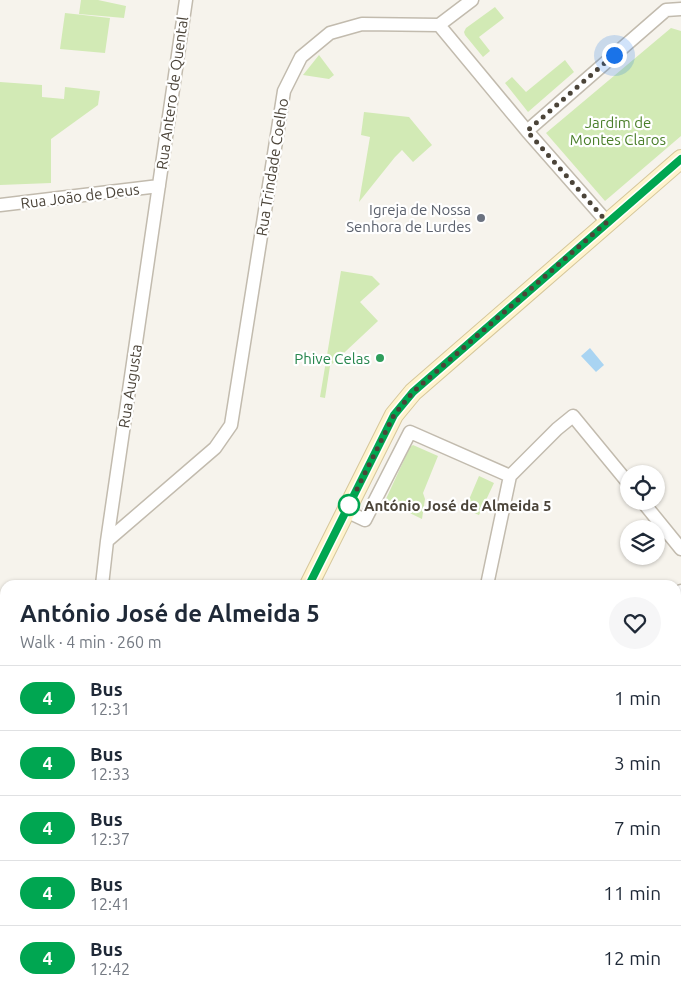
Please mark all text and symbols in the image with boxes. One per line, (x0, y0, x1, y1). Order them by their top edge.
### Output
street label: Rua Antero de Quental (153, 15, 191, 171)
your location (602, 43, 627, 68)
street label: Rua Trindade Coelho (253, 97, 291, 237)
park label: Jardim de Montes Claros (570, 114, 666, 148)
street label: Rua João de Deus (20, 180, 140, 212)
place label: Igreja de Nossa Senhora de Lurdes (346, 201, 471, 235)
marker: Igreja de Nossa Senhora de Lurdes (475, 212, 487, 224)
street label: Rua Augusta (115, 343, 145, 429)
place label: Phive Celas (294, 350, 370, 367)
marker: Phive Celas (374, 352, 386, 364)
map controls (620, 465, 665, 565)
button: locate (620, 465, 665, 510)
marker: António José de Almeida 5 (338, 494, 360, 516)
place label: António José de Almeida 5 (364, 497, 551, 514)
button: layers (620, 520, 665, 565)
button: heart (609, 597, 661, 649)
text: António José de Almeida 5 (20, 600, 320, 627)
text: Walk · 4 min · 260 m (20, 633, 162, 651)
text: Bus (90, 678, 123, 700)
text: 1 min (614, 687, 661, 709)
text: 4 (42, 688, 53, 708)
text: 12:31 (90, 700, 130, 718)
text: Bus (90, 743, 123, 765)
text: 3 min (614, 752, 661, 774)
text: 4 (42, 753, 53, 773)
text: 12:33 (90, 765, 130, 783)
text: Bus (90, 808, 123, 830)
text: 7 min (614, 817, 661, 839)
text: 4 (42, 818, 53, 838)
text: 12:37 (90, 830, 130, 848)
text: Bus (90, 873, 123, 895)
text: 11 min (603, 882, 661, 904)
text: 4 (42, 883, 53, 903)
text: 12:41 (90, 895, 130, 913)
text: Bus (90, 938, 123, 960)
text: 12 min (603, 947, 661, 969)
text: 4 (42, 948, 53, 968)
text: 12:42 (90, 960, 130, 978)

